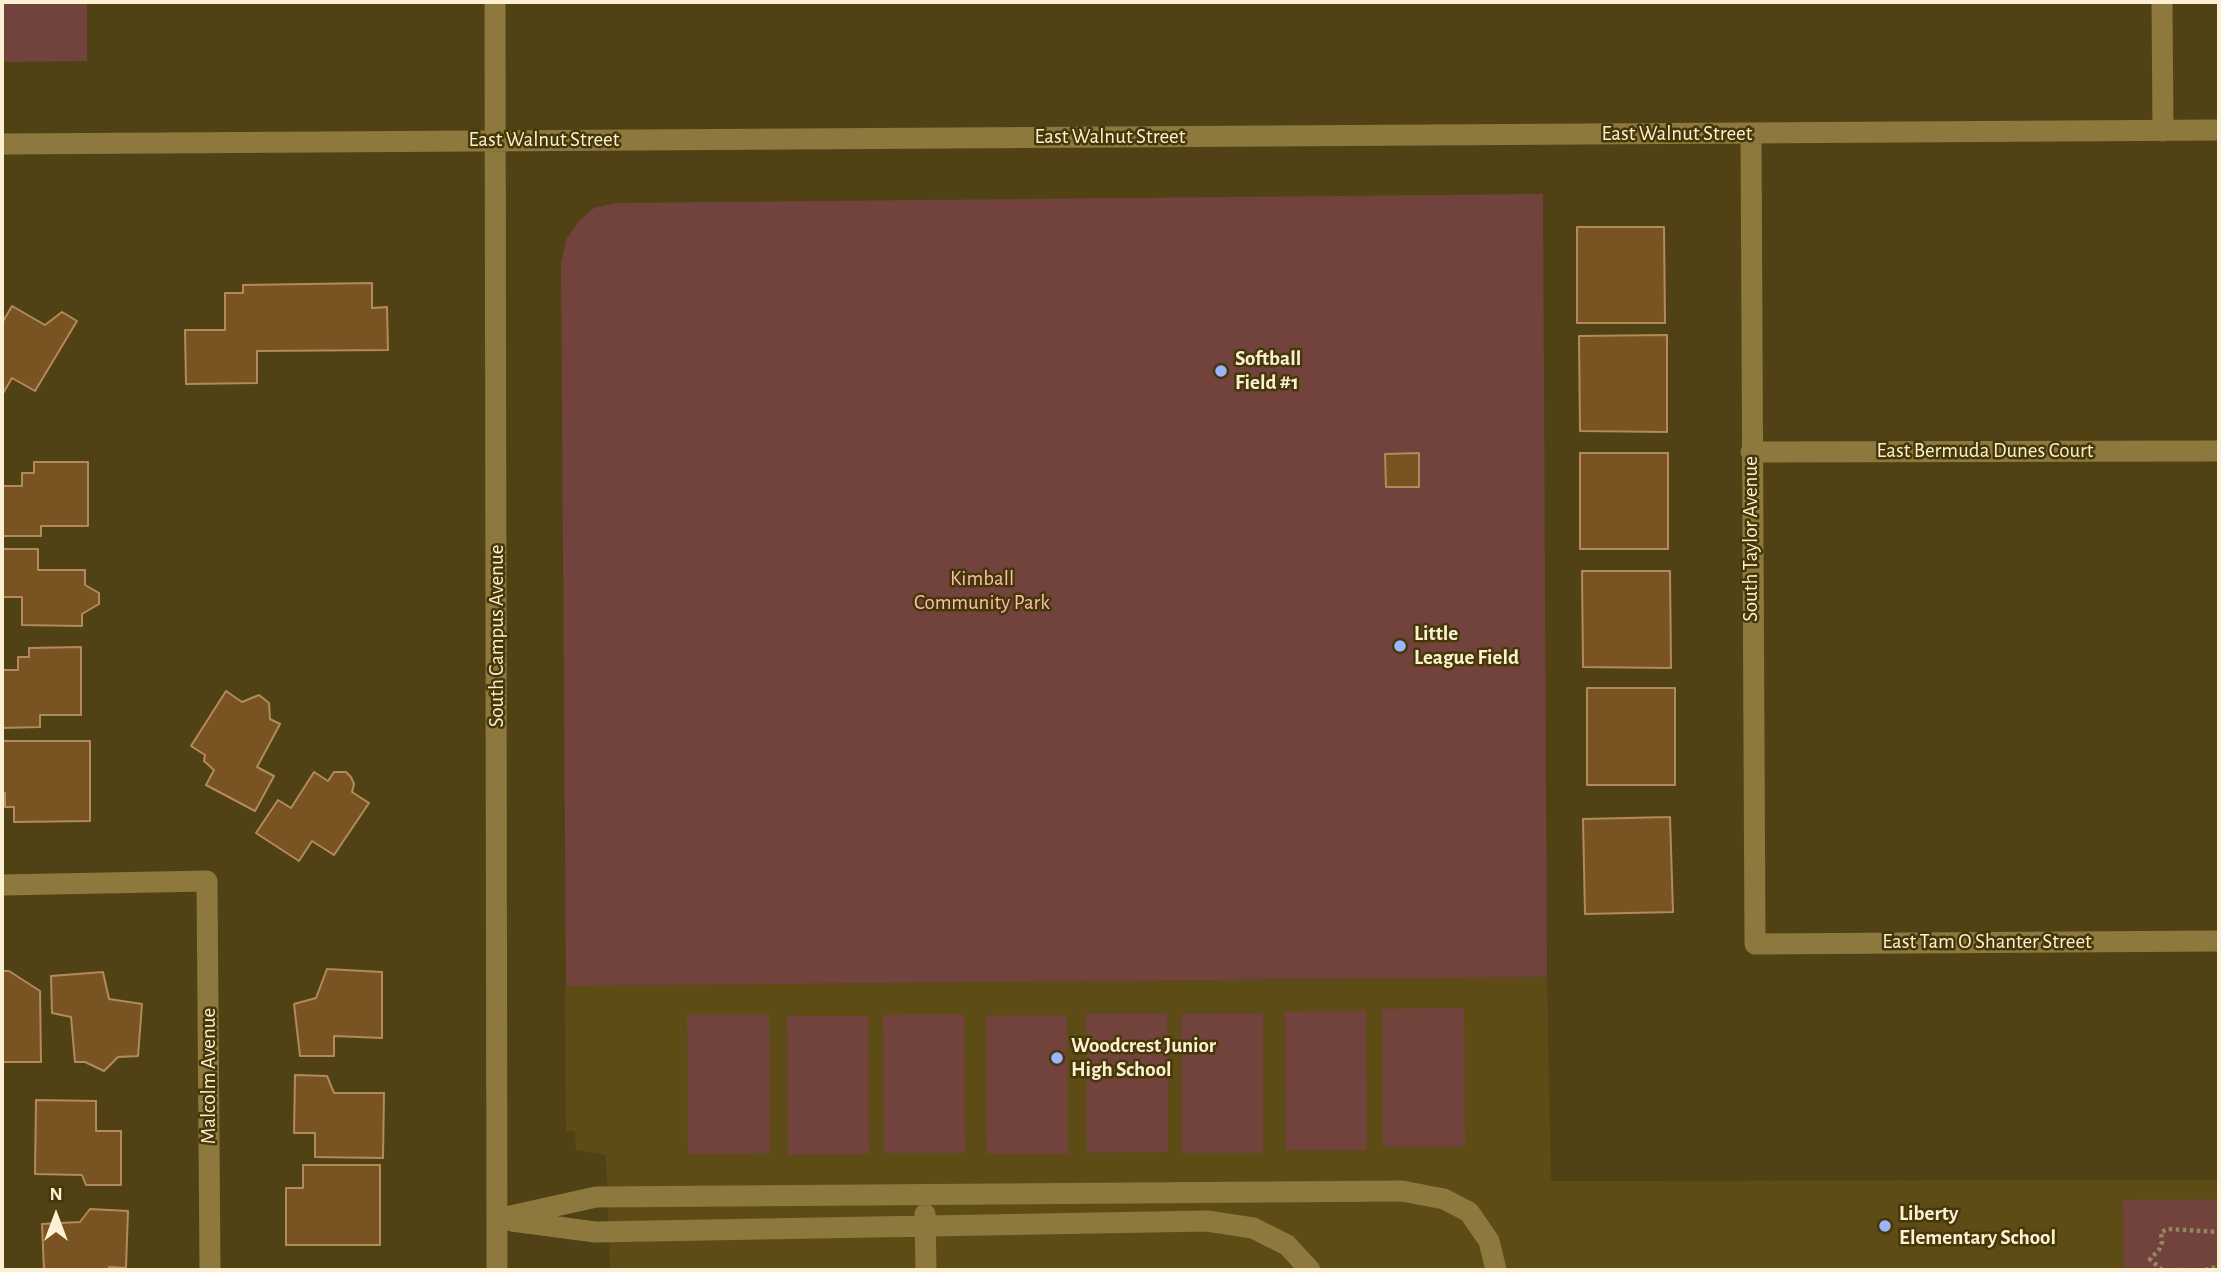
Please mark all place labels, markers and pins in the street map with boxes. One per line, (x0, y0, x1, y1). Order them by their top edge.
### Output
place label: Softball Field #1 (1235, 346, 1301, 396)
marker: Softball Field #1 (1213, 363, 1229, 379)
place label: Little League Field (1414, 621, 1519, 671)
marker: Little League Field (1392, 638, 1408, 654)
place label: Woodcrest Junior High School (1071, 1033, 1216, 1083)
marker: Woodcrest Junior High School (1049, 1050, 1065, 1066)
place label: Liberty Elementary School (1899, 1201, 2056, 1251)
marker: Liberty Elementary School (1877, 1218, 1893, 1234)

